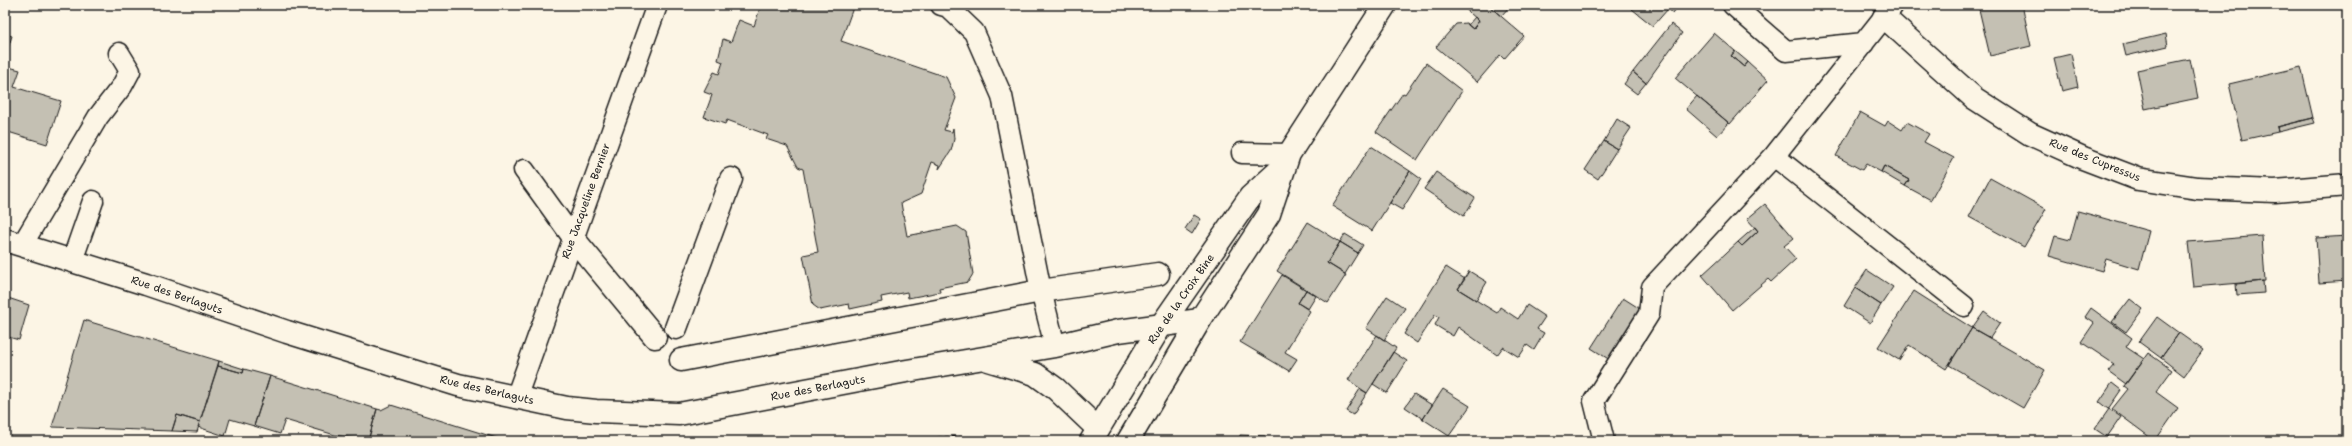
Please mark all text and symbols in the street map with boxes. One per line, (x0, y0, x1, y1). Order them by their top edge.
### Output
street label: Rue des Cupressus (2047, 135, 2143, 185)
street label: Rue Jacqueline Bernier (558, 141, 614, 261)
street label: Rue de la Croix Bine (1144, 251, 1218, 347)
street label: Rue des Berlaguts (129, 272, 225, 318)
street label: Rue des Berlaguts (769, 371, 867, 405)
street label: Rue des Berlaguts (438, 372, 536, 408)

